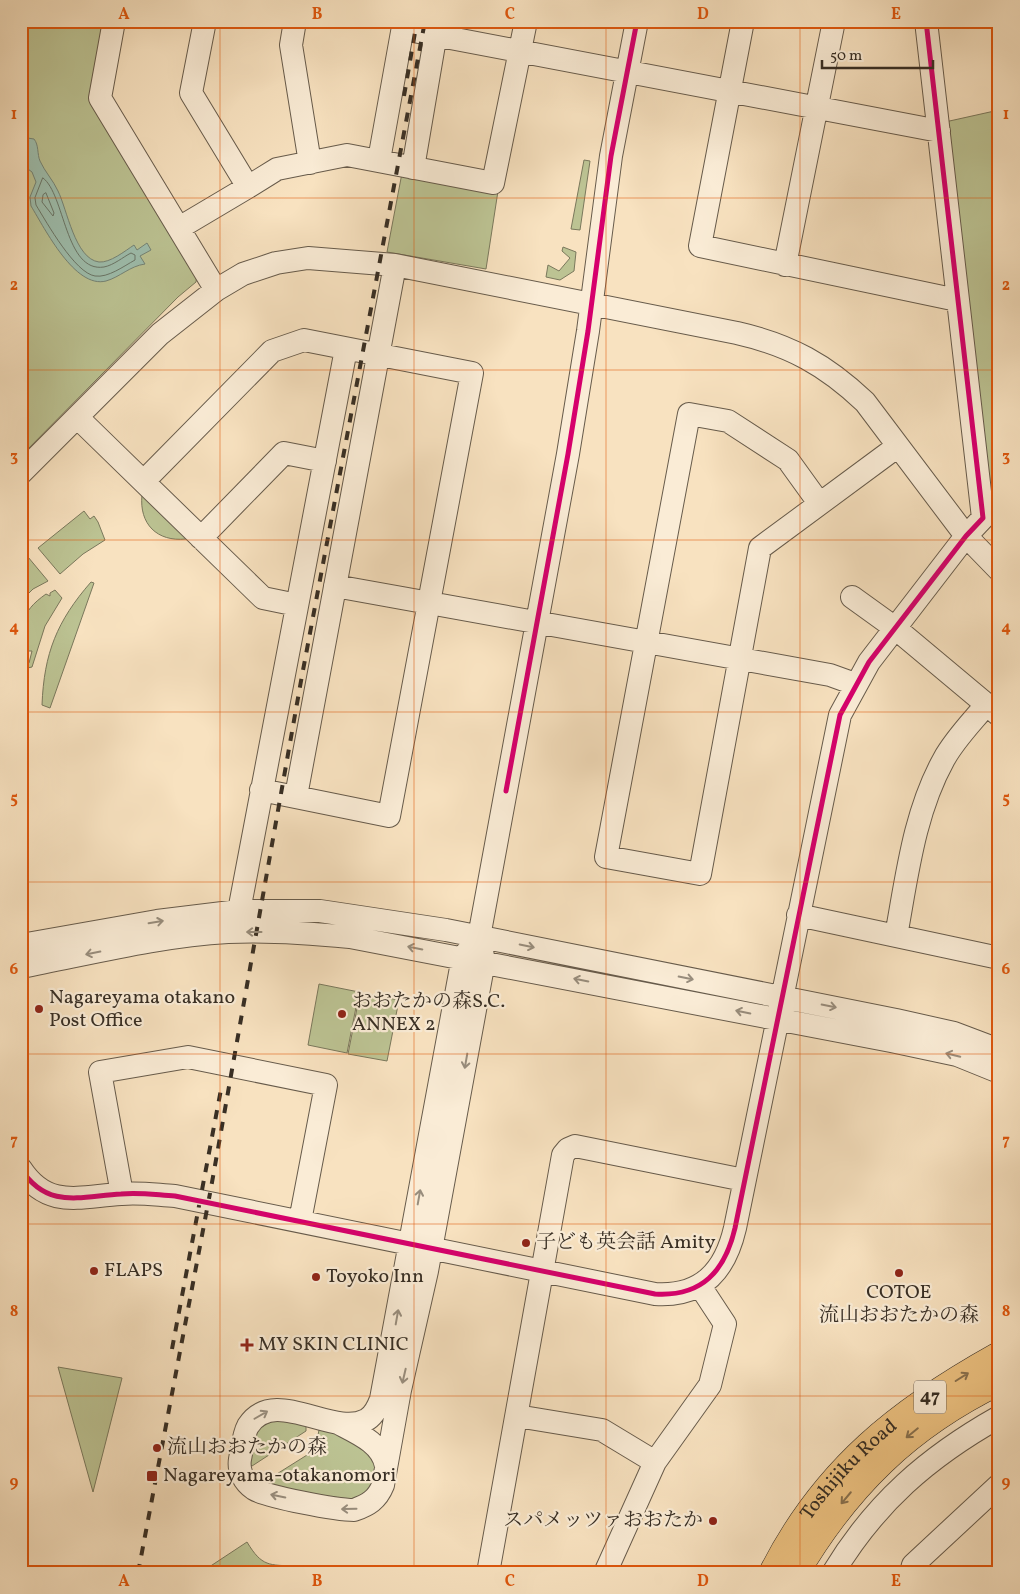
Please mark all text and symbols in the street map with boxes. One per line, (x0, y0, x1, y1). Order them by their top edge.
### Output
text: A (118, 4, 130, 26)
text: B (312, 4, 323, 26)
text: C (505, 4, 515, 26)
text: D (697, 4, 709, 26)
text: E (891, 4, 901, 26)
scale bar (822, 38, 934, 70)
text: 50 m (830, 46, 862, 67)
text: 1 (11, 104, 17, 126)
text: 1 (1003, 104, 1009, 126)
text: 2 (10, 275, 18, 297)
text: 2 (1002, 275, 1010, 297)
text: 3 (10, 446, 18, 468)
text: 3 (1002, 446, 1010, 468)
text: 4 (9, 617, 19, 639)
text: 4 (1001, 617, 1011, 639)
text: 5 (10, 788, 18, 810)
text: 5 (1002, 788, 1010, 810)
one-way arrow (147, 916, 163, 926)
one-way arrow (246, 927, 262, 937)
one-way arrow (407, 942, 423, 952)
one-way arrow (518, 942, 534, 951)
one-way arrow (85, 949, 101, 959)
text: 6 (10, 959, 19, 981)
text: 6 (1002, 959, 1011, 981)
one-way arrow (678, 973, 694, 983)
one-way arrow (573, 974, 589, 984)
place label: Nagareyama otakano Post Office (49, 984, 235, 1035)
place label: おおたかの森S.C. ANNEX 2 (352, 988, 505, 1039)
one-way arrow (821, 1002, 837, 1011)
marker: Nagareyama otakano Post Office (33, 1003, 45, 1015)
one-way arrow (735, 1007, 751, 1016)
marker: おおたかの森S.C. ANNEX 2 (336, 1008, 348, 1020)
one-way arrow (946, 1050, 962, 1059)
one-way arrow (461, 1052, 471, 1068)
text: 7 (10, 1130, 18, 1152)
text: 7 (1002, 1130, 1010, 1152)
one-way arrow (415, 1189, 425, 1205)
place label: 子ども英会話 Amity (536, 1229, 716, 1257)
marker: 子ども英会話 Amity (520, 1237, 532, 1249)
place label: FLAPS (104, 1257, 163, 1285)
place label: Toyoko Inn (326, 1263, 424, 1291)
marker: FLAPS (88, 1265, 100, 1277)
marker: COTOE 流山おおたかの森 (893, 1267, 905, 1279)
marker: Toyoko Inn (310, 1271, 322, 1283)
place label: COTOE 流山おおたかの森 (819, 1279, 979, 1330)
text: 8 (10, 1301, 18, 1323)
text: 8 (1002, 1301, 1010, 1323)
one-way arrow (392, 1309, 402, 1325)
place label: MY SKIN CLINIC (258, 1331, 409, 1359)
marker: MY SKIN CLINIC (240, 1338, 254, 1352)
one-way arrow (399, 1367, 408, 1383)
one-way arrow (955, 1372, 969, 1382)
road number: 47 (914, 1380, 946, 1414)
one-way arrow (254, 1410, 268, 1420)
street label: Toshijiku Road (794, 1413, 904, 1526)
one-way arrow (906, 1428, 919, 1439)
place label: 流山おおたかの森 (167, 1434, 327, 1462)
marker: 流山おおたかの森 (151, 1442, 163, 1454)
place label: Nagareyama-otakanomori (163, 1462, 396, 1490)
marker: Nagareyama-otakanomori (145, 1469, 159, 1483)
text: 9 (10, 1472, 19, 1494)
text: 9 (1002, 1472, 1011, 1494)
one-way arrow (270, 1491, 286, 1500)
one-way arrow (840, 1491, 851, 1504)
one-way arrow (341, 1504, 358, 1514)
place label: スパメッツァおおたか (503, 1507, 703, 1535)
marker: スパメッツァおおたか (707, 1515, 719, 1527)
text: A (118, 1571, 130, 1593)
text: B (312, 1571, 323, 1593)
text: C (505, 1571, 515, 1593)
text: D (697, 1571, 709, 1593)
text: E (891, 1571, 901, 1593)

